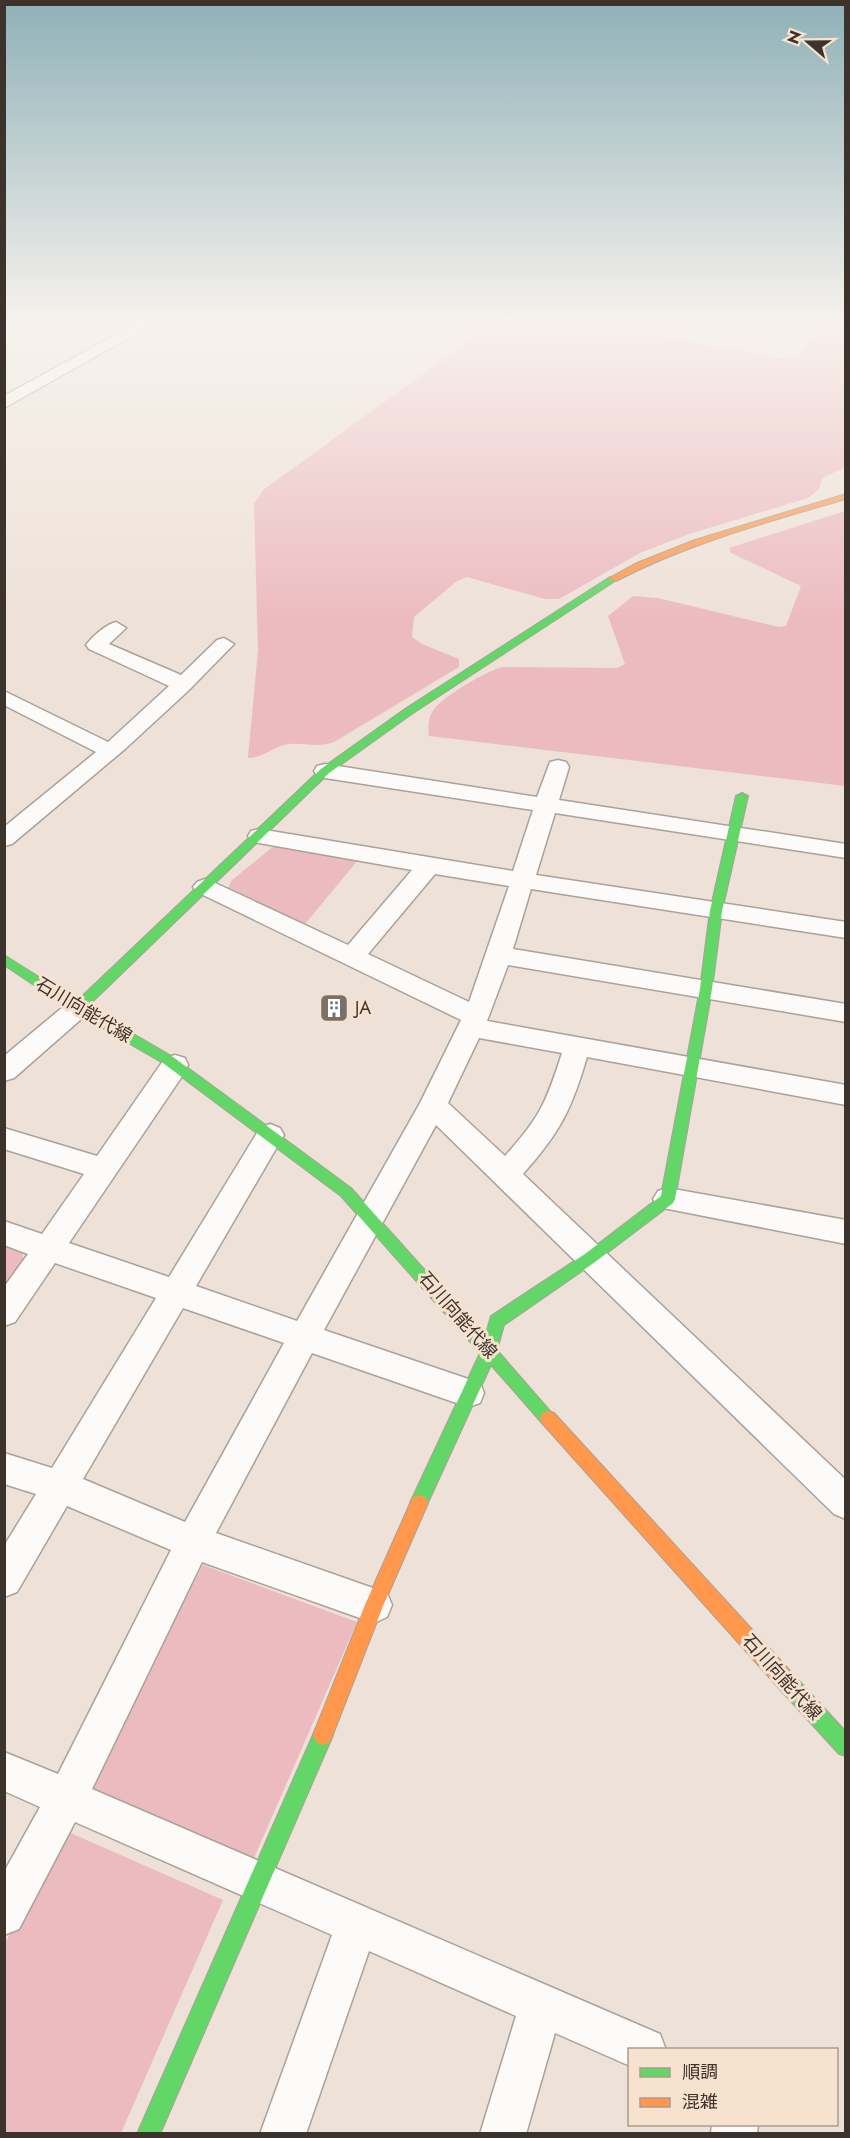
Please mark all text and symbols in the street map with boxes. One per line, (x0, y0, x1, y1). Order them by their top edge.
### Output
north arrow (778, 12, 838, 72)
text: N (781, 27, 807, 47)
street label: 石川向能代線 (31, 971, 137, 1049)
building icon: JA (318, 992, 350, 1024)
place label: JA (353, 995, 371, 1021)
street label: 石川向能代線 (413, 1266, 503, 1364)
street label: 石川向能代線 (736, 1628, 828, 1726)
legend (628, 2048, 838, 2126)
text: 順調 (682, 2059, 718, 2085)
text: 混雑 (682, 2089, 718, 2115)

